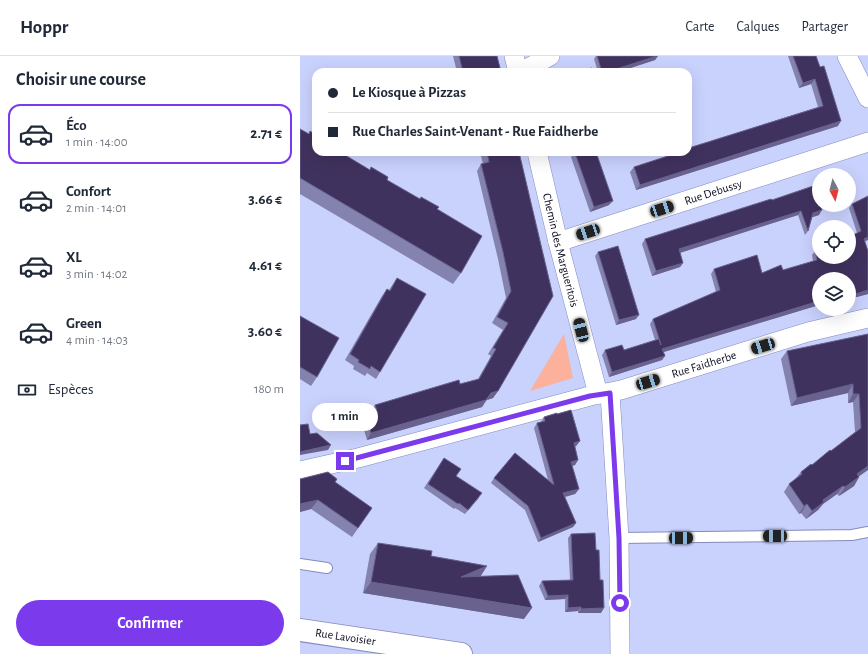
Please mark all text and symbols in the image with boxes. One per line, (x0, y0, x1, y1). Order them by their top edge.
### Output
text: Hoppr (20, 18, 68, 37)
text: Carte (686, 20, 714, 34)
text: Calques (736, 20, 780, 34)
text: Partager (802, 20, 848, 34)
text: Choisir une course (16, 71, 146, 89)
text: Le Kiosque à Pizzas (352, 85, 466, 100)
icon: car (18, 116, 54, 152)
text: Éco (66, 118, 87, 133)
text: Rue Charles Saint-Venant - Rue Faidherbe (352, 124, 598, 139)
text: 2.71 € (250, 126, 282, 141)
text: 1 min · 14:00 (66, 136, 128, 149)
north arrow (812, 168, 856, 212)
map controls (812, 168, 856, 316)
street label: Rue Debussy (683, 177, 744, 207)
icon: car (18, 182, 54, 218)
text: Confort (66, 184, 111, 199)
text: 3.66 € (248, 192, 282, 207)
street label: Chemin des Margueritois (541, 192, 581, 308)
car (649, 200, 675, 218)
text: 2 min · 14:01 (66, 202, 127, 215)
button: locate (812, 220, 856, 264)
car (575, 223, 601, 241)
icon: car (18, 248, 54, 284)
text: XL (66, 250, 82, 265)
text: 4.61 € (249, 258, 282, 273)
text: 3 min · 14:02 (66, 268, 128, 281)
button: layers (812, 272, 856, 316)
icon: car (18, 314, 54, 350)
text: Green (66, 316, 102, 331)
car (572, 317, 590, 343)
text: 3.60 € (248, 324, 282, 339)
text: 4 min · 14:03 (66, 334, 128, 347)
car (750, 337, 776, 355)
street label: Rue Faidherbe (670, 349, 738, 380)
car (635, 373, 661, 391)
icon: cash (16, 379, 38, 401)
text: Espèces (48, 382, 94, 397)
text: 180 m (254, 383, 284, 396)
callout: 1 min (312, 403, 378, 431)
text: 1 min (331, 410, 359, 423)
route end (336, 452, 354, 470)
car (763, 530, 787, 542)
car (669, 532, 693, 544)
route start (611, 594, 629, 612)
button: Confirmer (16, 600, 284, 646)
street label: Rue Lavoisier (314, 626, 377, 647)

